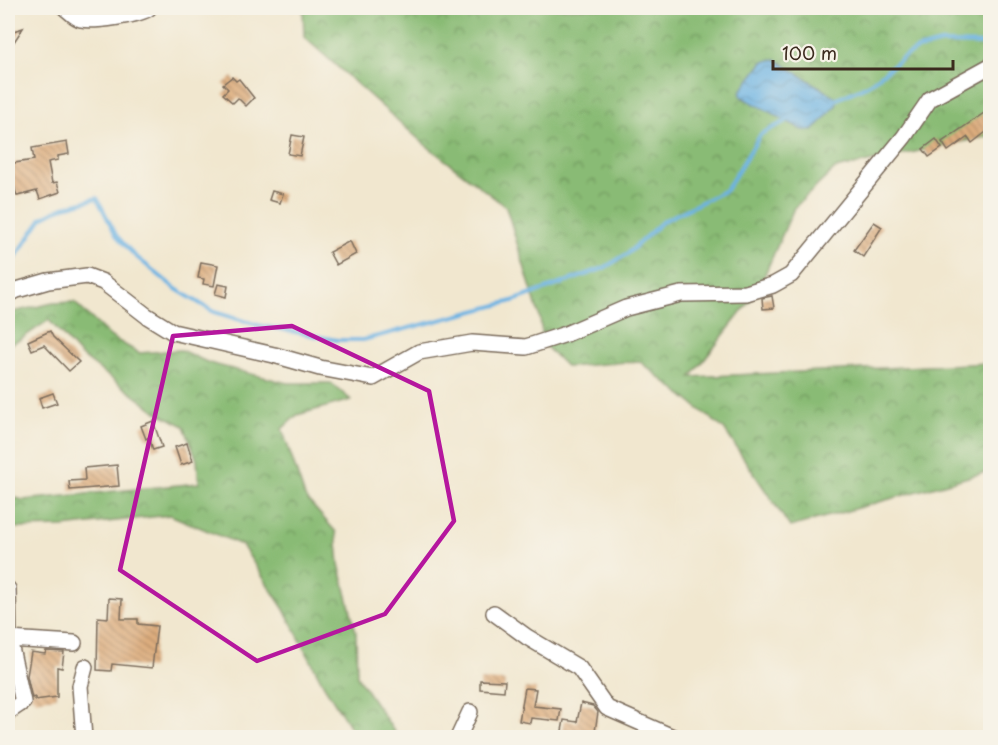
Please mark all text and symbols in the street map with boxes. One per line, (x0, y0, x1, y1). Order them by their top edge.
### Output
scale bar (773, 33, 953, 71)
text: 100 m (782, 39, 837, 66)

